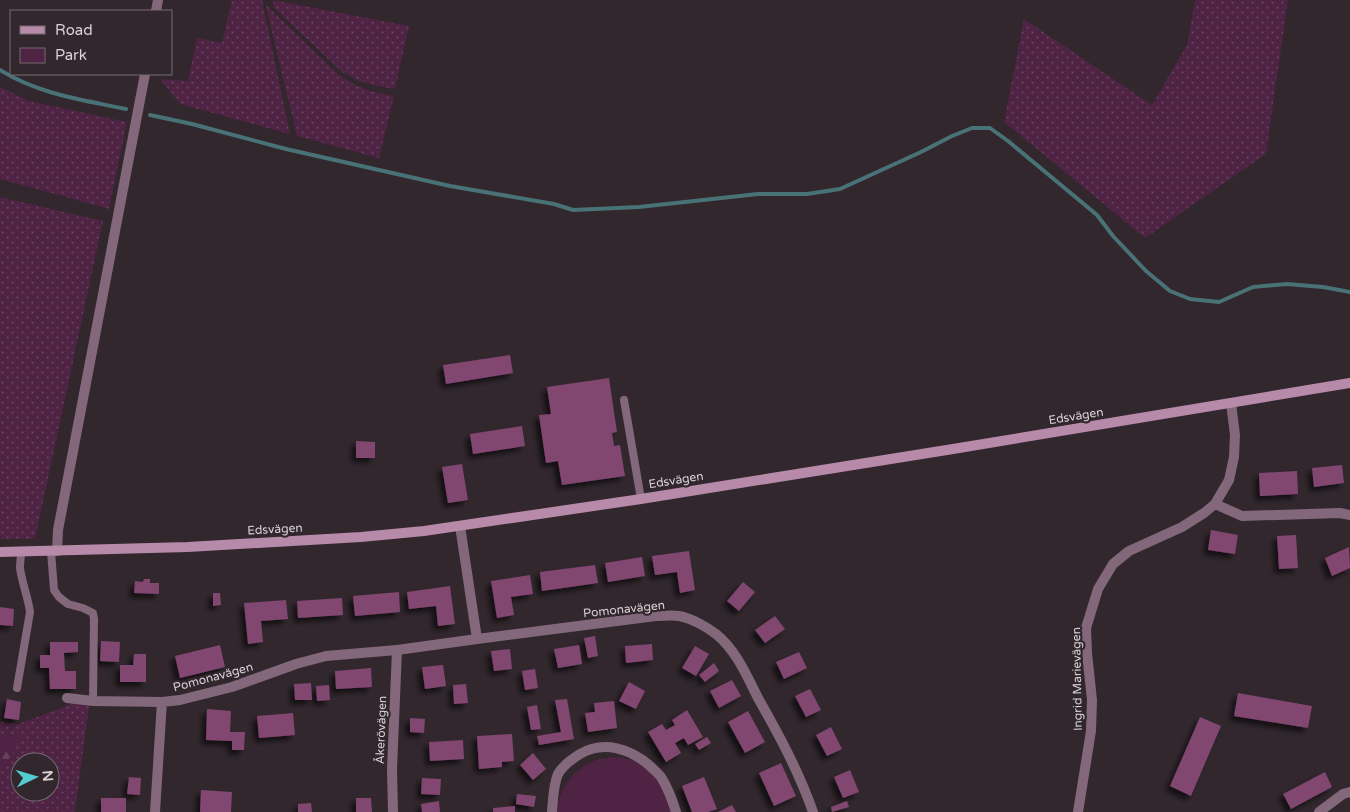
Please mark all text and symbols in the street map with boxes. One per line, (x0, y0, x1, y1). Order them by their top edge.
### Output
legend (10, 10, 172, 75)
text: Road (55, 21, 93, 39)
text: Park (55, 46, 87, 64)
street label: Edsvägen (1048, 405, 1104, 427)
street label: Edsvägen (648, 469, 704, 491)
street label: Edsvägen (247, 521, 303, 537)
street label: Pomonavägen (582, 598, 666, 620)
street label: Ingrid Marievägen (1069, 627, 1085, 731)
street label: Pomonavägen (172, 660, 254, 694)
street label: Åkerövägen (373, 696, 389, 764)
north arrow (10, 752, 60, 802)
text: N (38, 770, 56, 782)

